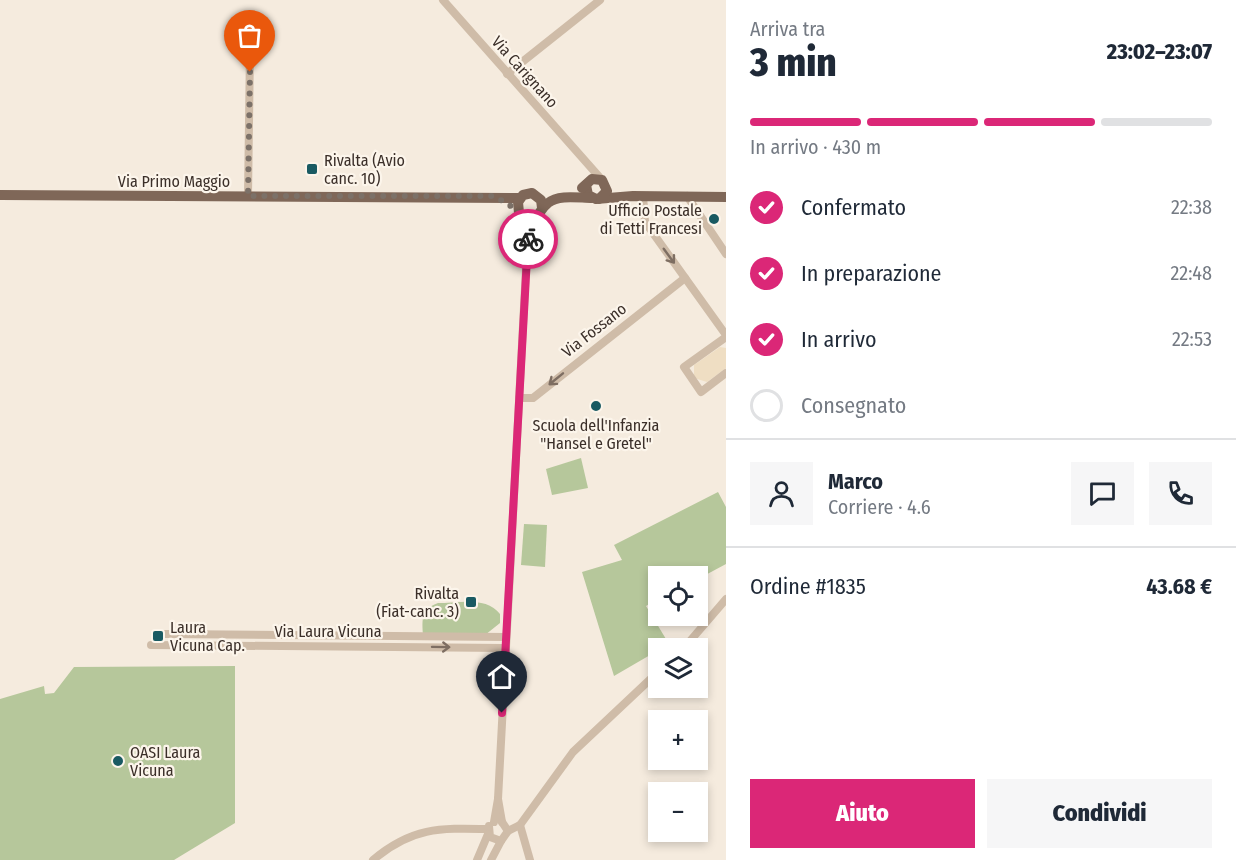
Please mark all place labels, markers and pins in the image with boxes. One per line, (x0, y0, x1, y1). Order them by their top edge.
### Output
pin (224, 10, 275, 72)
place label: Rivalta (Avio canc. 10) (324, 151, 405, 188)
marker: Rivalta (Avio canc. 10) (305, 162, 319, 176)
place label: Ufficio Postale di Tetti Francesi (600, 201, 702, 238)
marker: Ufficio Postale di Tetti Francesi (707, 212, 721, 226)
marker: Scuola dell'Infanzia "Hansel e Gretel" (589, 399, 603, 413)
place label: Scuola dell'Infanzia "Hansel e Gretel" (533, 416, 660, 453)
place label: Rivalta (Fiat-canc. 3) (376, 584, 459, 621)
marker: Rivalta (Fiat-canc. 3) (464, 595, 478, 609)
place label: Laura Vicuna Cap. (170, 618, 245, 655)
marker: Laura Vicuna Cap. (151, 629, 165, 643)
pin (476, 651, 527, 713)
place label: OASI Laura Vicuna (130, 743, 200, 780)
marker: OASI Laura Vicuna (111, 754, 125, 768)

